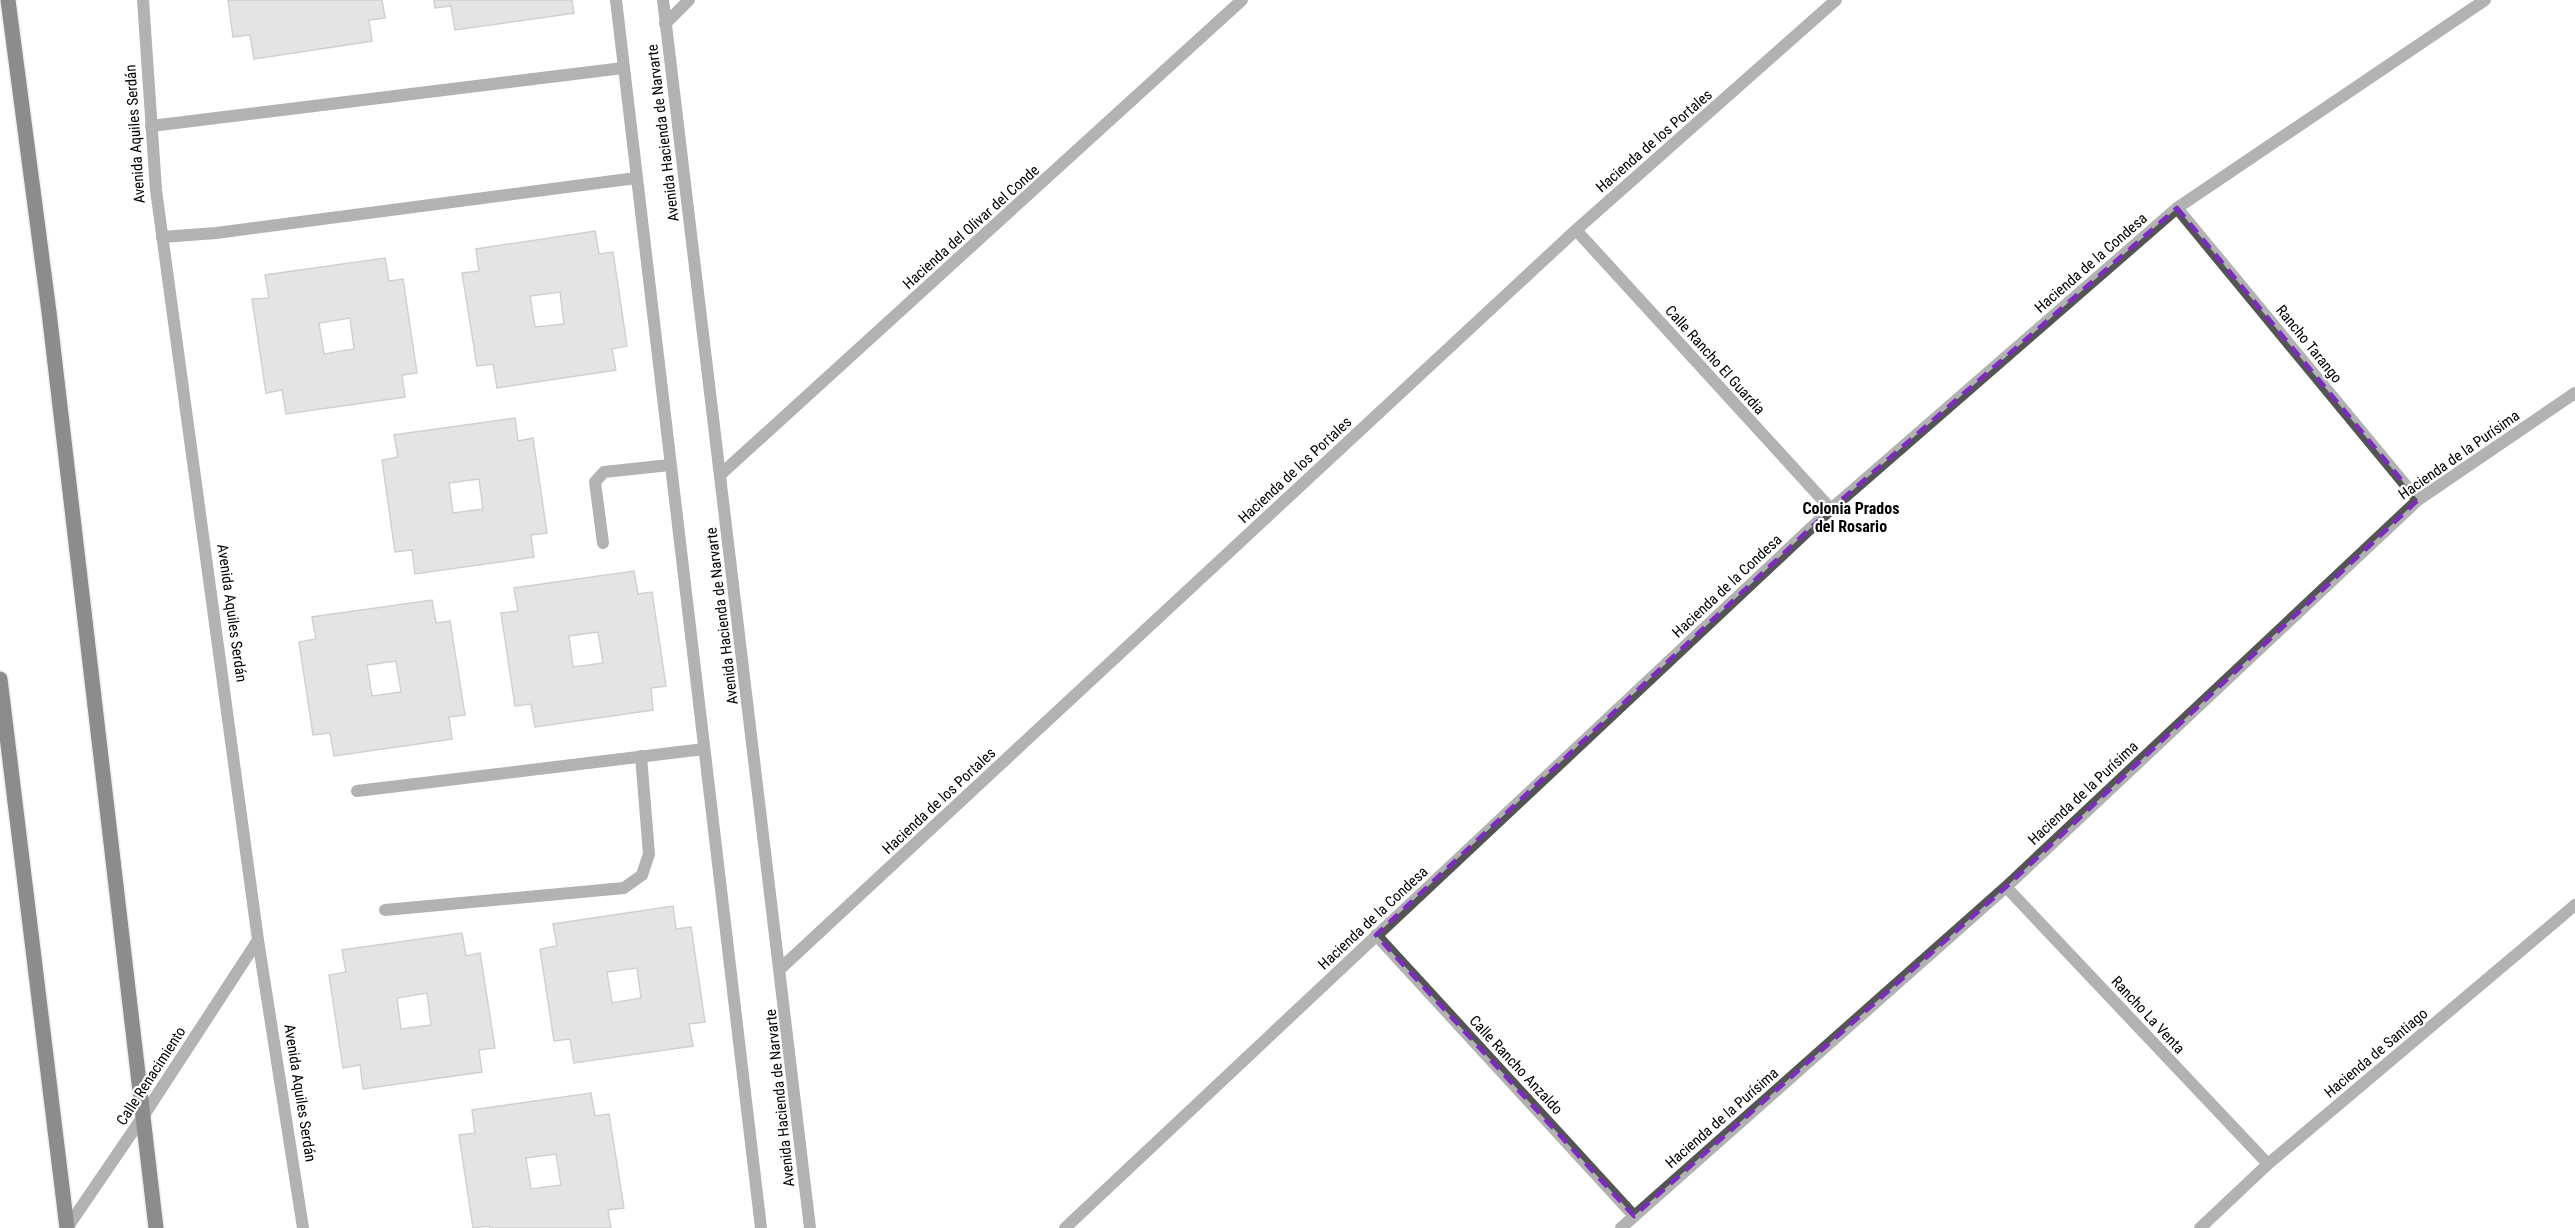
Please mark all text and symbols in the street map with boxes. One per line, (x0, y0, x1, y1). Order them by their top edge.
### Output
street label: Avenida Hacienda de Narvarte (643, 43, 683, 223)
street label: Avenida Aquiles Serdán (121, 64, 149, 204)
street label: Hacienda de los Portales (1592, 86, 1716, 196)
street label: Hacienda del Olivar del Conde (899, 161, 1043, 293)
street label: Hacienda de la Condesa (2031, 209, 2151, 317)
street label: Rancho Tarango (2272, 301, 2346, 387)
street label: Calle Rancho El Guardia (1661, 302, 1769, 418)
street label: Hacienda de la Purísima (2395, 406, 2523, 504)
street label: Hacienda de los Portales (1235, 413, 1355, 527)
district label: Colonia Prados del Rosario (1802, 499, 1900, 536)
street label: Avenida Hacienda de Narvarte (702, 526, 742, 706)
street label: Hacienda de la Condesa (1669, 531, 1785, 641)
street label: Avenida Aquiles Serdán (213, 543, 251, 683)
street label: Hacienda de la Purísima (2024, 737, 2142, 849)
street label: Hacienda de los Portales (879, 744, 999, 858)
street label: Hacienda de la Condesa (1315, 863, 1431, 973)
street label: Rancho La Venta (2108, 973, 2188, 1057)
street label: Hacienda de Santiago (2321, 1005, 2431, 1101)
street label: Avenida Hacienda de Narvarte (762, 1008, 798, 1188)
street label: Calle Rancho Anzaldo (1466, 1012, 1566, 1118)
street label: Calle Renacimiento (112, 1023, 190, 1129)
street label: Avenida Aquiles Serdán (280, 1023, 320, 1163)
street label: Hacienda de la Purísima (1662, 1064, 1782, 1172)

